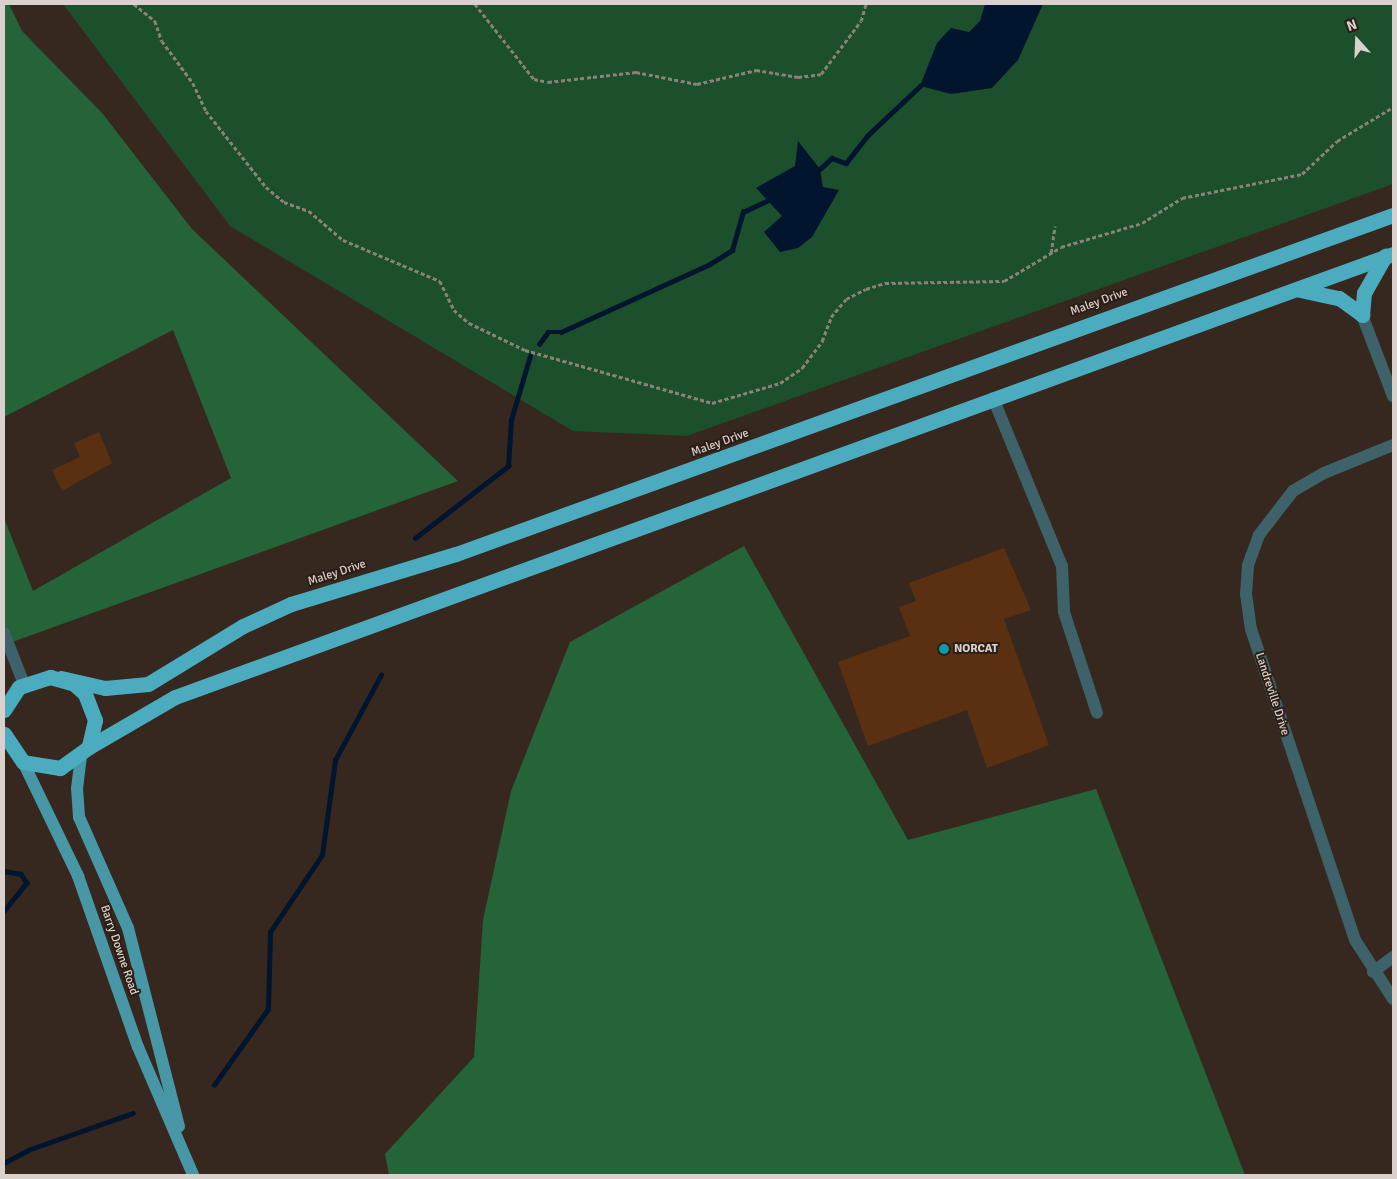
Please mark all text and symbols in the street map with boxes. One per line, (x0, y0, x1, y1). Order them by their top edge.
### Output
north arrow (1332, 15, 1382, 65)
text: N (1344, 16, 1359, 35)
street label: Maley Drive (1068, 285, 1130, 319)
street label: Maley Drive (689, 426, 751, 460)
street label: Maley Drive (306, 557, 368, 589)
place label: NORCAT (954, 642, 998, 656)
marker: NORCAT (938, 643, 950, 655)
street label: Landreville Drive (1252, 651, 1292, 737)
street label: Barry Downe Road (97, 903, 141, 997)

